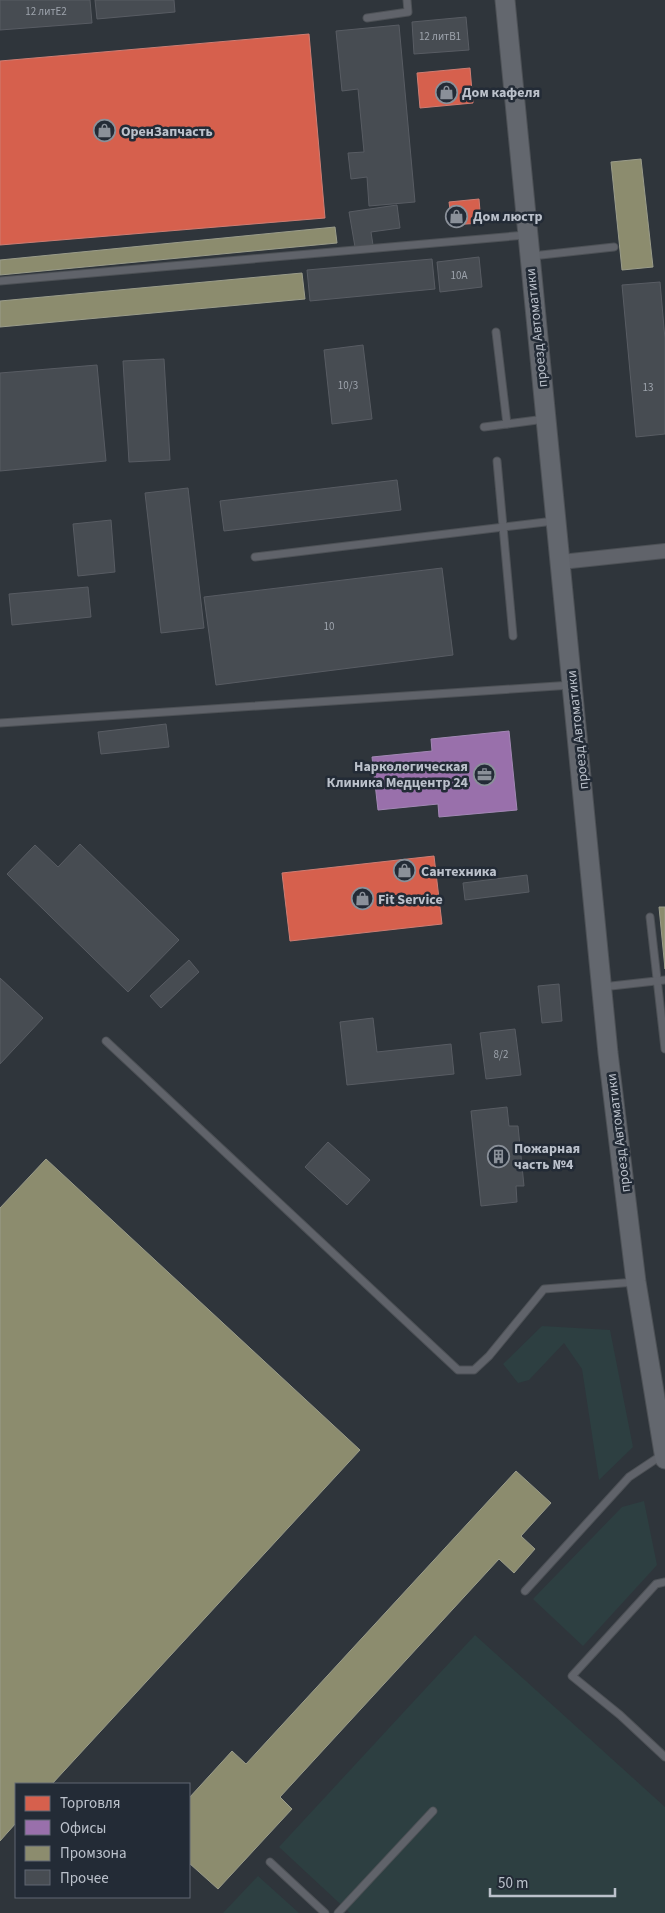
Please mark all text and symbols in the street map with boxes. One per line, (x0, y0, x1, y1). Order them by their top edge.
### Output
house number: 12 литЕ2 (25, 4, 67, 19)
house number: 12 литВ1 (419, 29, 461, 44)
shop icon: Дом кафеля (434, 80, 458, 104)
place label: Дом кафеля (462, 83, 540, 103)
shop icon: ОренЗапчасть (93, 119, 117, 143)
place label: ОренЗапчасть (121, 122, 213, 142)
shop icon: Дом люстр (445, 204, 469, 228)
place label: Дом люстр (473, 207, 543, 227)
street label: проезд Автоматики (521, 267, 553, 389)
house number: 10А (451, 268, 467, 283)
house number: 10/3 (338, 378, 358, 393)
house number: 13 (643, 380, 653, 395)
house number: 10 (324, 619, 334, 634)
street label: проезд Автоматики (562, 669, 594, 791)
place label: Наркологическая Клиника Медцентр 24 (327, 757, 469, 793)
office icon: Наркологическая Клиника Медцентр 24 (472, 762, 496, 786)
shop icon: Сантехника (393, 859, 417, 883)
place label: Сантехника (421, 862, 497, 882)
shop icon: Fit Service (350, 887, 374, 911)
place label: Fit Service (378, 890, 443, 910)
house number: 8/2 (494, 1047, 508, 1062)
street label: проезд Автоматики (602, 1072, 636, 1194)
place label: Пожарная часть №4 (514, 1139, 580, 1175)
building icon: Пожарная часть №4 (486, 1144, 510, 1168)
legend (15, 1783, 190, 1898)
text: Торговля (60, 1793, 120, 1814)
text: Офисы (60, 1818, 106, 1839)
text: Промзона (60, 1843, 127, 1864)
scale bar (490, 1866, 615, 1898)
text: Прочее (60, 1868, 109, 1889)
text: 50 m (498, 1873, 528, 1894)

